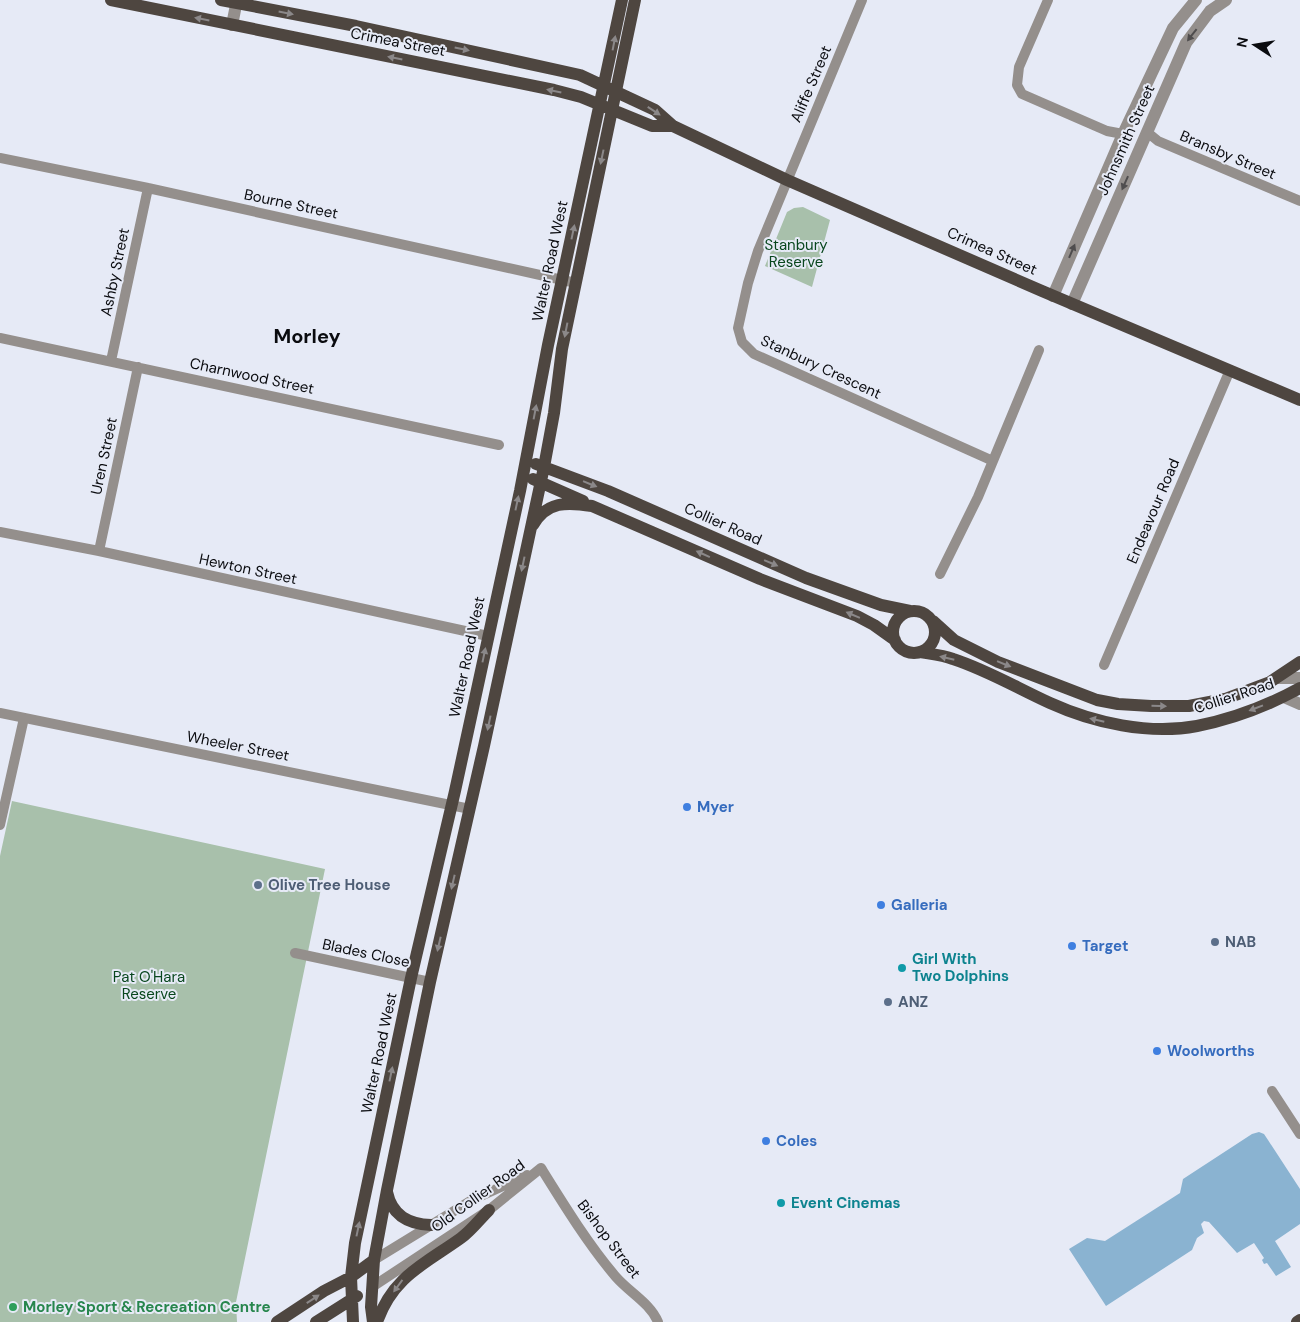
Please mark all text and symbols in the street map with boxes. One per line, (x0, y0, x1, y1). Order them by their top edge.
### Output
one-way arrow (279, 9, 295, 17)
one-way arrow (193, 14, 209, 22)
north arrow (1230, 20, 1280, 70)
street label: Crimea Street (349, 23, 447, 61)
one-way arrow (1187, 28, 1197, 42)
one-way arrow (610, 35, 618, 51)
text: N (1232, 35, 1252, 49)
street label: Aliffe Street (786, 42, 836, 126)
one-way arrow (455, 45, 470, 53)
one-way arrow (388, 54, 403, 62)
street label: Johnsmith Street (1093, 81, 1159, 198)
one-way arrow (547, 87, 562, 95)
one-way arrow (647, 106, 661, 115)
street label: Bransby Street (1177, 126, 1279, 184)
one-way arrow (597, 149, 605, 165)
one-way arrow (1121, 176, 1129, 190)
street label: Bourne Street (242, 184, 340, 224)
street label: Walter Road West (527, 199, 573, 323)
street label: Crimea Street (944, 222, 1040, 280)
one-way arrow (569, 224, 577, 239)
street label: Ashby Street (96, 226, 134, 318)
park label: Stanbury Reserve (764, 235, 828, 272)
one-way arrow (1069, 244, 1077, 258)
district label: Morley (273, 323, 341, 349)
one-way arrow (562, 323, 570, 338)
street label: Stanbury Crescent (757, 330, 885, 404)
street label: Charnwood Street (188, 353, 316, 399)
one-way arrow (531, 405, 539, 420)
street label: Uren Street (86, 415, 122, 497)
street label: Endeavour Road (1122, 455, 1184, 567)
one-way arrow (582, 481, 597, 489)
one-way arrow (513, 495, 521, 511)
street label: Collier Road (681, 498, 765, 550)
street label: Hewton Street (197, 549, 299, 589)
one-way arrow (696, 549, 710, 557)
one-way arrow (519, 557, 527, 572)
one-way arrow (764, 559, 778, 567)
street label: Walter Road West (444, 595, 490, 719)
one-way arrow (845, 611, 860, 619)
one-way arrow (480, 647, 488, 663)
one-way arrow (940, 654, 955, 662)
one-way arrow (997, 660, 1012, 668)
street label: Collier Road (1191, 674, 1277, 718)
one-way arrow (1152, 703, 1168, 711)
one-way arrow (1248, 704, 1263, 712)
one-way arrow (485, 716, 493, 731)
one-way arrow (1090, 716, 1105, 724)
street label: Wheeler Street (185, 726, 291, 766)
place label: Myer (697, 797, 734, 817)
marker: Myer (681, 801, 693, 813)
one-way arrow (449, 874, 457, 889)
place label: Olive Tree House (268, 875, 391, 895)
marker: Olive Tree House (252, 879, 264, 891)
place label: Galleria (891, 895, 948, 915)
marker: Galleria (875, 899, 887, 911)
place label: NAB (1225, 932, 1256, 952)
street label: Blades Close (320, 934, 412, 972)
place label: Target (1082, 936, 1128, 956)
marker: NAB (1209, 936, 1221, 948)
one-way arrow (435, 937, 443, 952)
marker: Target (1066, 940, 1078, 952)
place label: Girl With Two Dolphins (912, 949, 1009, 986)
marker: Girl With Two Dolphins (896, 962, 908, 974)
park label: Pat O'Hara Reserve (113, 967, 185, 1004)
street label: Walter Road West (356, 991, 402, 1115)
place label: ANZ (898, 992, 928, 1012)
marker: ANZ (882, 996, 894, 1008)
place label: Woolworths (1167, 1041, 1255, 1061)
marker: Woolworths (1151, 1045, 1163, 1057)
one-way arrow (387, 1066, 395, 1082)
place label: Coles (776, 1131, 817, 1151)
marker: Coles (760, 1135, 772, 1147)
street label: Old Collier Road (427, 1155, 529, 1237)
place label: Event Cinemas (791, 1193, 901, 1213)
street label: Bishop Street (573, 1196, 645, 1282)
marker: Event Cinemas (775, 1197, 787, 1209)
one-way arrow (354, 1222, 362, 1237)
one-way arrow (393, 1279, 404, 1292)
one-way arrow (307, 1294, 320, 1303)
place label: Morley Sport & Recreation Centre (23, 1297, 271, 1317)
marker: Morley Sport & Recreation Centre (7, 1301, 19, 1313)

